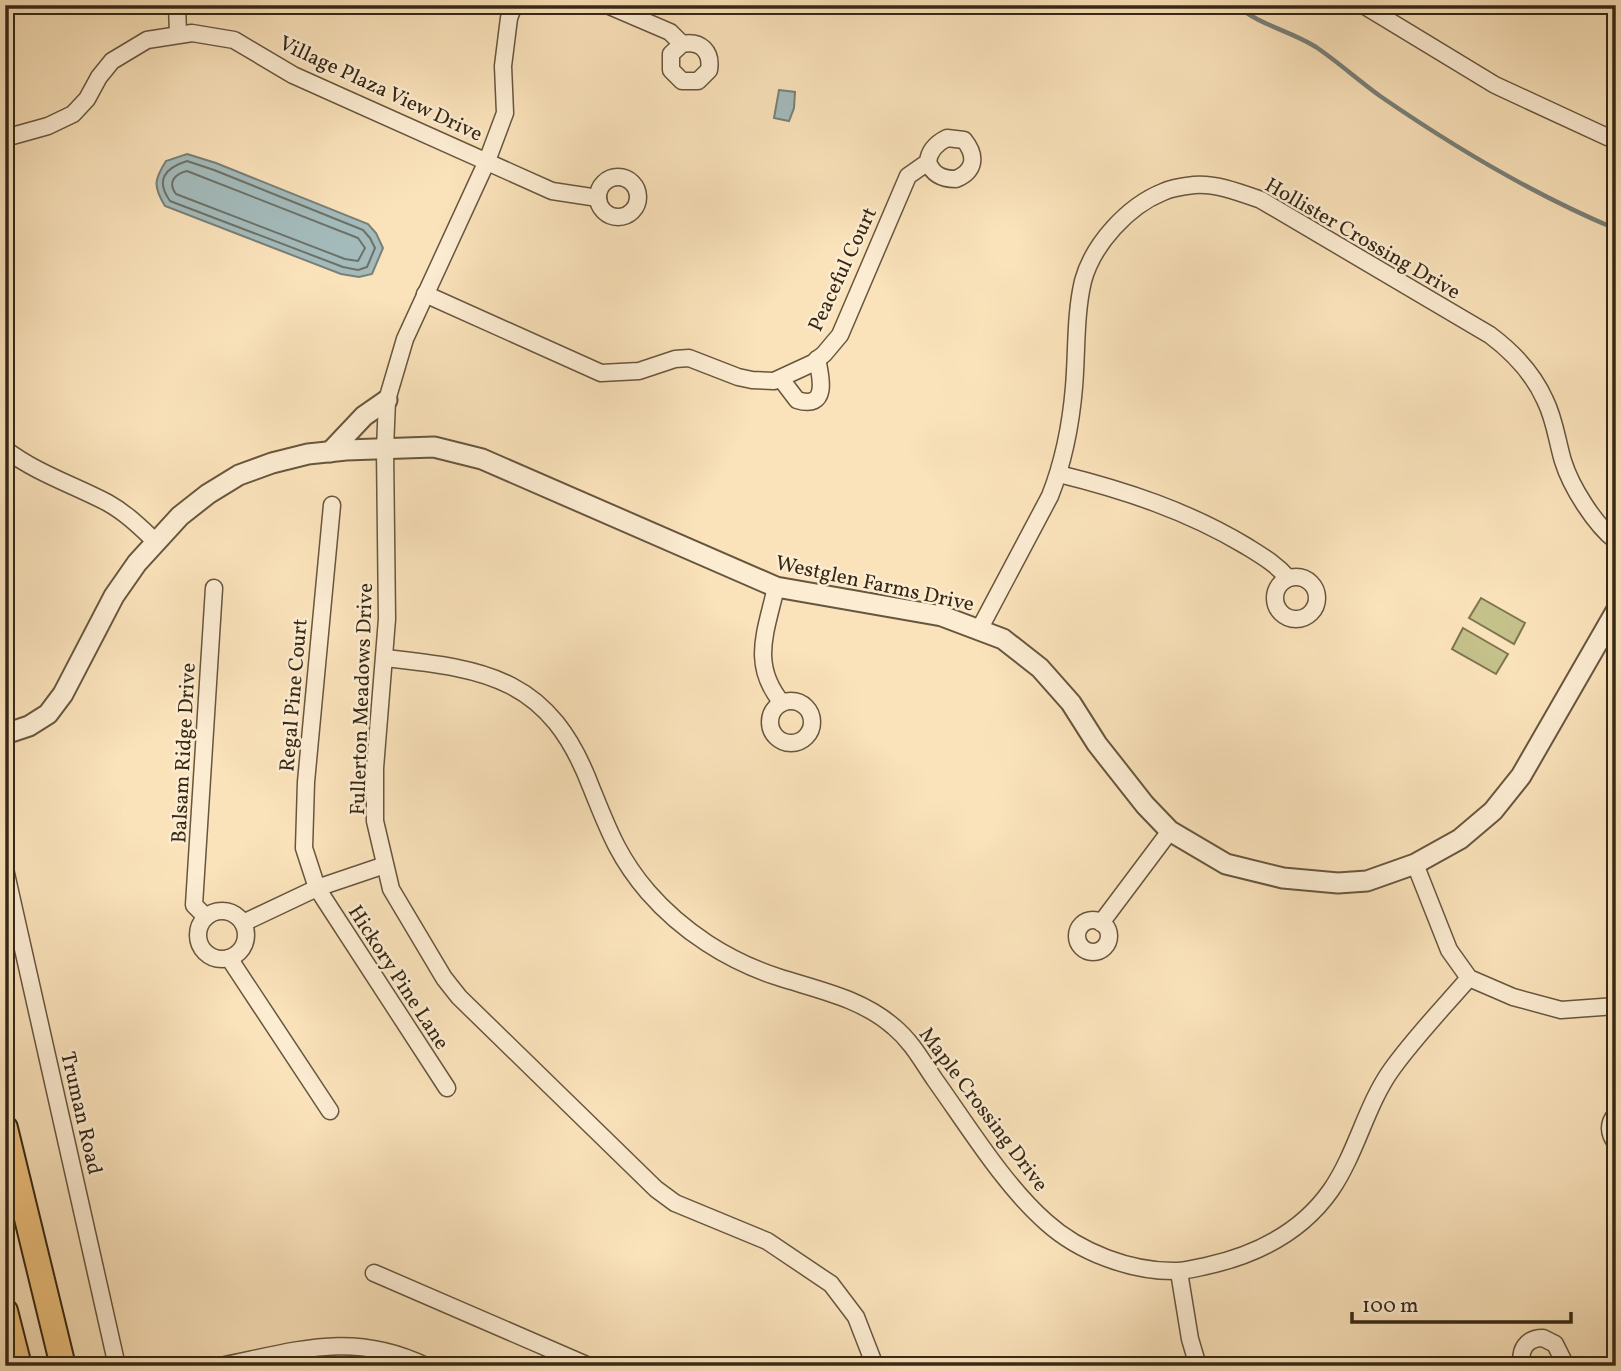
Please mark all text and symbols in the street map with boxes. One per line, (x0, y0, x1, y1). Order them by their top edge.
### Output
street label: Village Plaza View Drive (274, 29, 487, 149)
street label: Hollister Crossing Drive (1259, 171, 1465, 307)
street label: Peaceful Court (802, 203, 885, 336)
street label: Westglen Farms Drive (773, 549, 977, 620)
street label: Fullerton Meadows Drive (344, 582, 381, 816)
street label: Regal Pine Court (273, 617, 316, 773)
street label: Balsam Ridge Drive (165, 662, 204, 844)
street label: Hickory Pine Lane (340, 900, 455, 1056)
street label: Maple Crossing Drive (911, 1022, 1054, 1198)
street label: Truman Road (52, 1049, 109, 1178)
scale bar (1352, 1280, 1570, 1324)
text: 100 m (1362, 1292, 1419, 1321)

